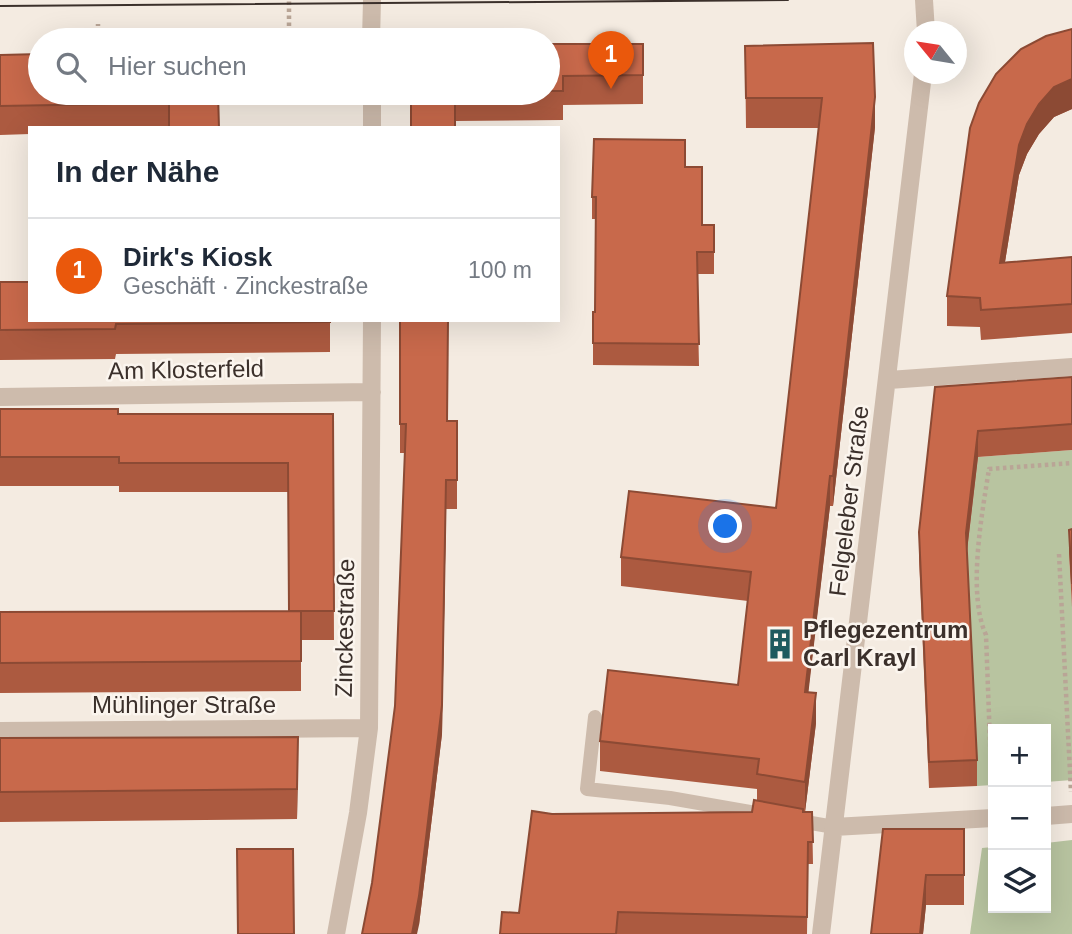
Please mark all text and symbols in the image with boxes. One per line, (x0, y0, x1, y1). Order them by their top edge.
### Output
north arrow (904, 21, 967, 84)
search box (28, 28, 560, 105)
pin: 1 (588, 31, 634, 89)
icon: search (52, 48, 90, 86)
text: Hier suchen (108, 51, 247, 81)
text: In der Nähe (56, 155, 219, 188)
text: Dirk's Kiosk (123, 242, 272, 272)
text: 1 (73, 257, 85, 283)
text: 100 m (468, 257, 532, 283)
text: Geschäft · Zinckestraße (123, 273, 368, 299)
street label: Am Klosterfeld (108, 355, 264, 384)
street label: Felgeleber Straße (823, 404, 874, 598)
your location (708, 509, 742, 543)
street label: Zinckestraße (330, 558, 359, 698)
place label: Pflegezentrum Carl Krayl (803, 616, 968, 671)
building icon: Pflegezentrum Carl Krayl (763, 627, 797, 661)
street label: Mühlinger Straße (92, 691, 276, 718)
map controls (988, 724, 1051, 913)
button: + (988, 724, 1051, 787)
button: − (988, 787, 1051, 850)
button: layers (988, 850, 1051, 913)

